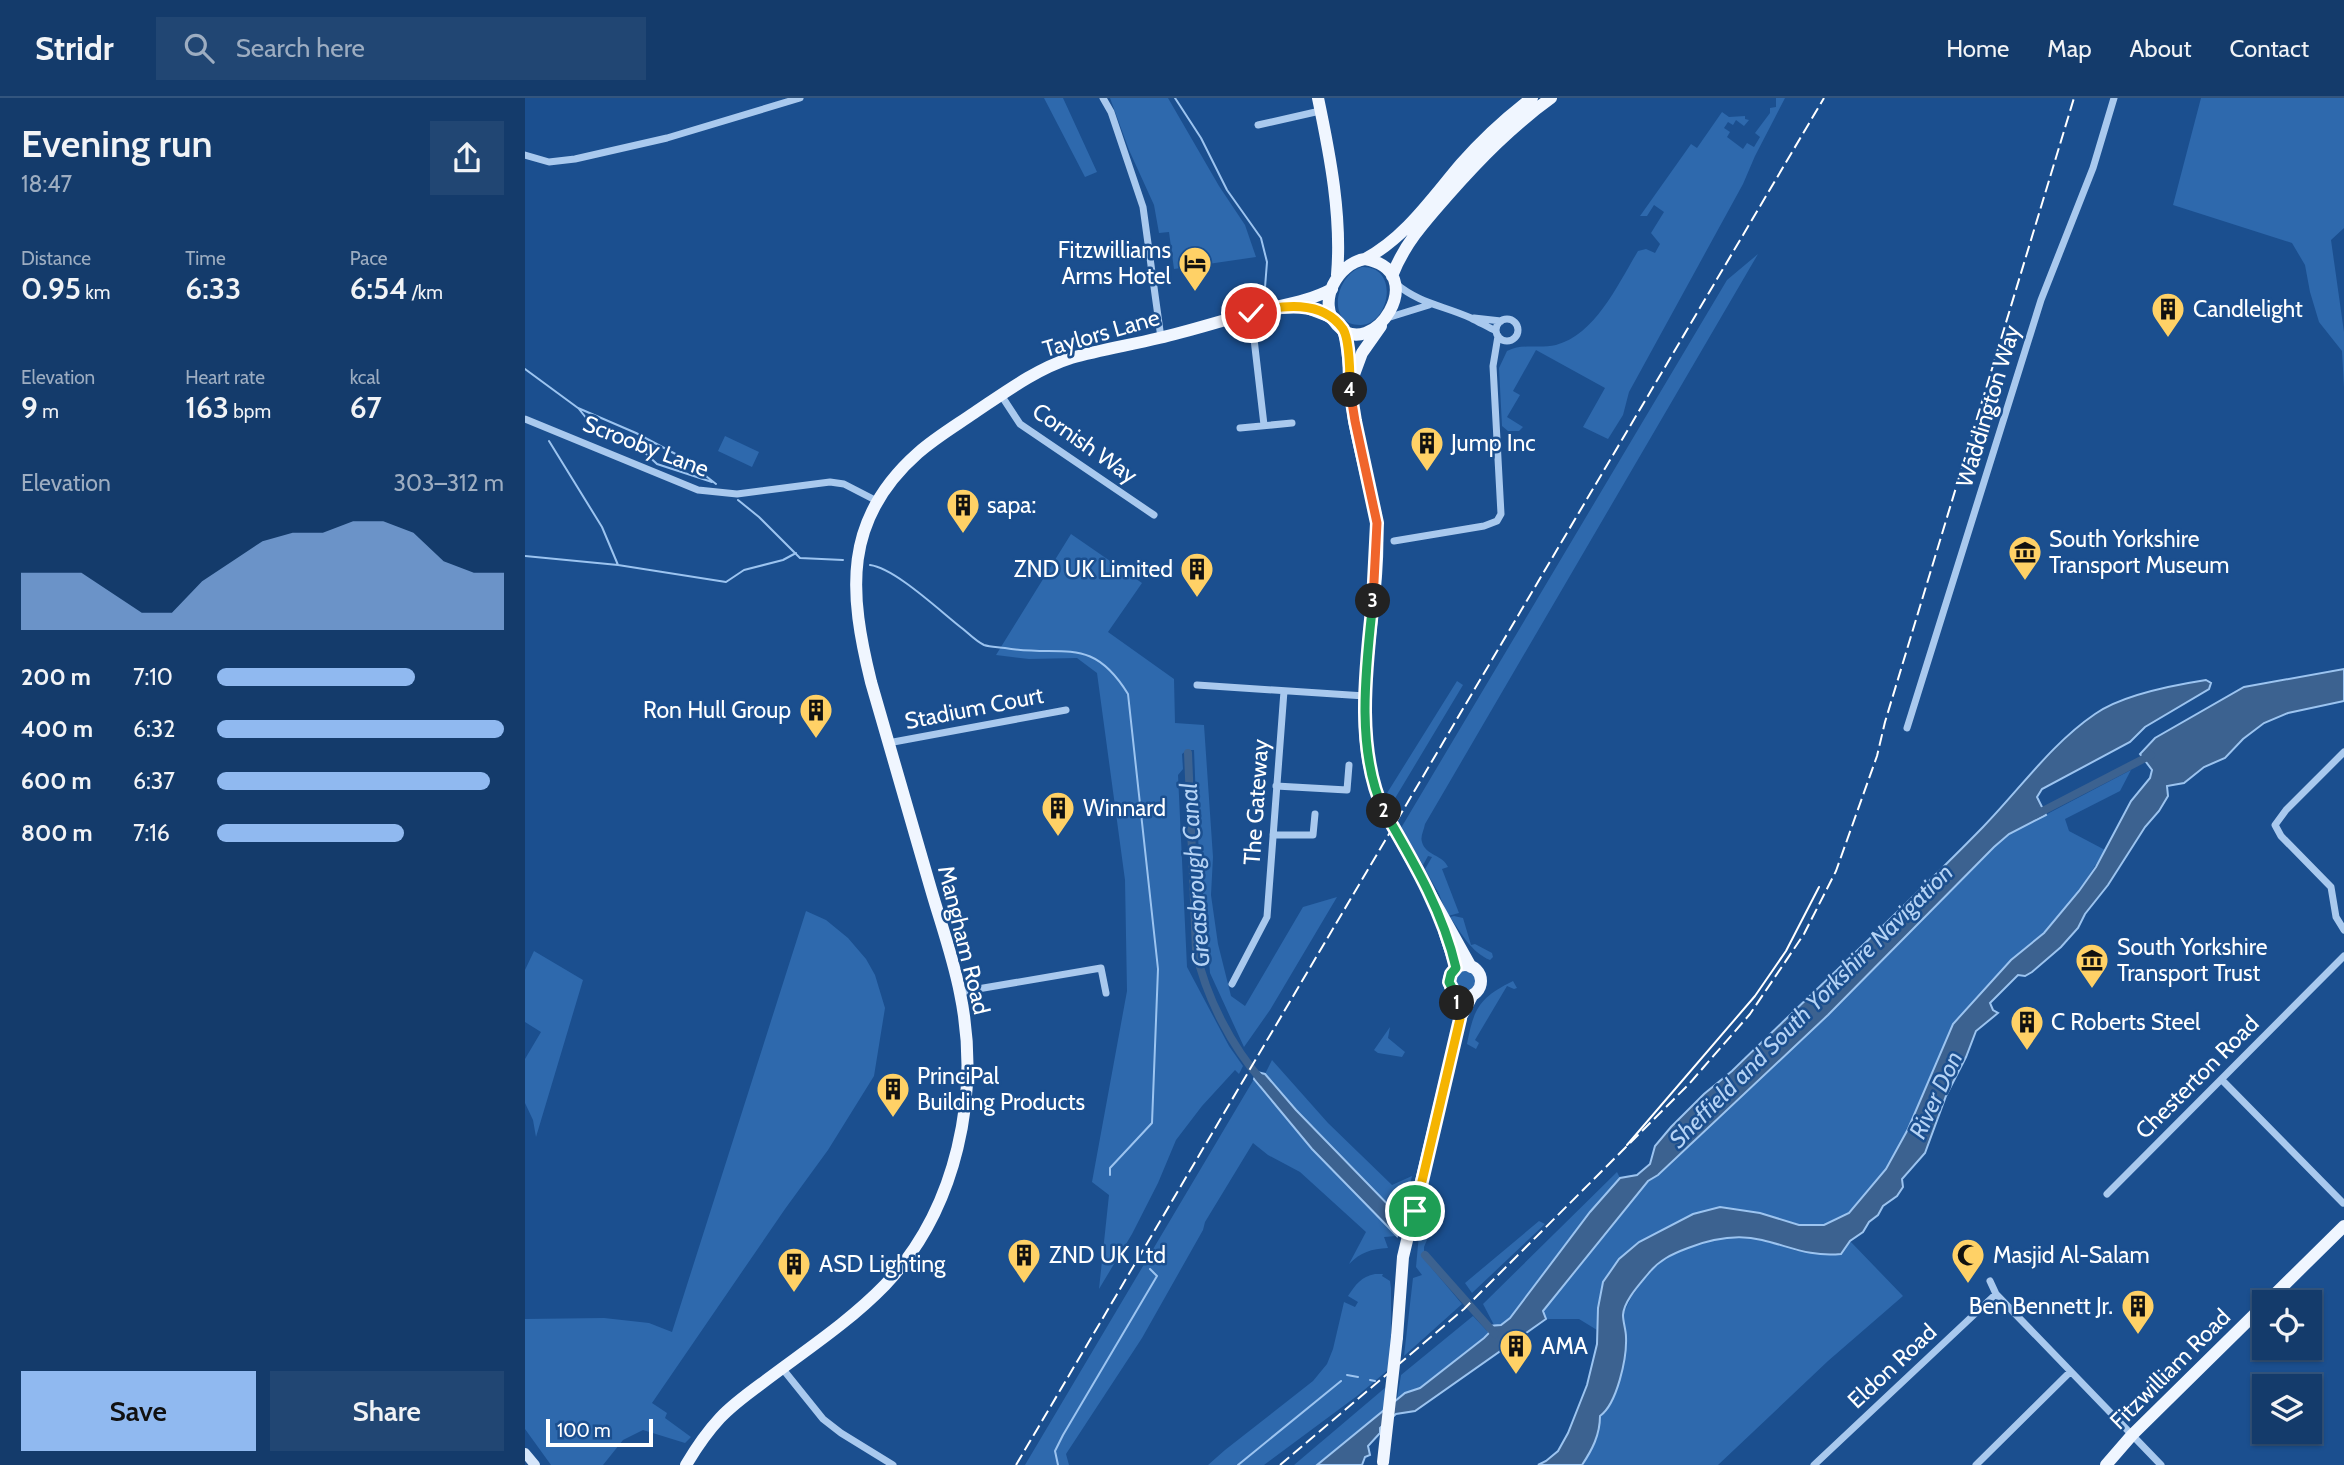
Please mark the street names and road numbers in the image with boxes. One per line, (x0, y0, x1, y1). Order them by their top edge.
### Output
street label: Taylors Lane (1039, 303, 1163, 363)
street label: Waddington Way (1950, 321, 2026, 490)
street label: Cornish Way (1027, 397, 1143, 490)
street label: Scrooby Lane (579, 409, 713, 483)
street label: Stadium Court (902, 681, 1046, 735)
street label: The Gateway (1238, 738, 1274, 866)
street label: Mangham Road (932, 863, 996, 1017)
street label: Chesterton Road (2130, 1010, 2264, 1144)
street label: Fitzwilliam Road (2104, 1303, 2236, 1435)
street label: Eldon Road (1842, 1318, 1942, 1414)

